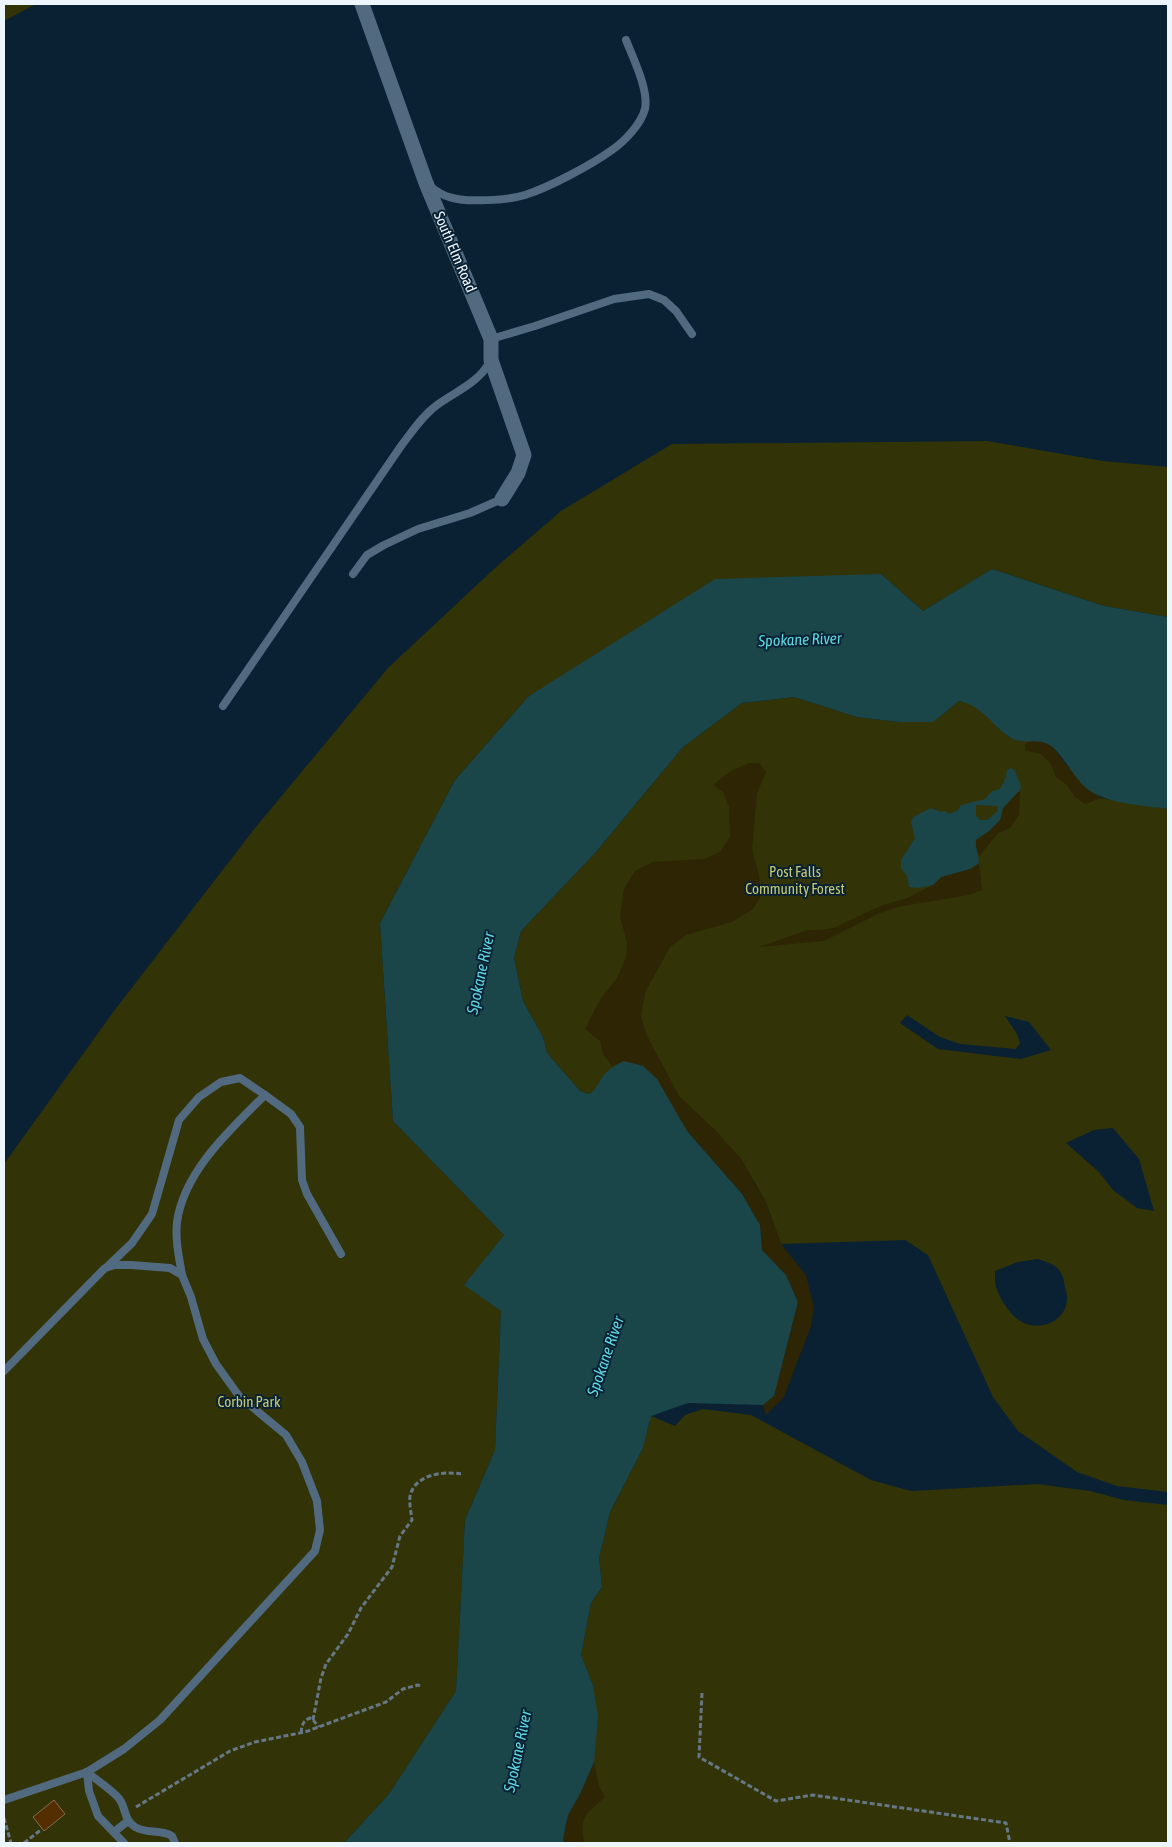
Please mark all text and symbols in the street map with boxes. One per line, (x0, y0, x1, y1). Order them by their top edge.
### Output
street label: South Elm Road (431, 209, 480, 295)
water label: Spokane River (757, 629, 843, 650)
park label: Post Falls Community Forest (745, 863, 845, 897)
water label: Spokane River (462, 929, 499, 1017)
water label: Spokane River (583, 1312, 628, 1400)
park label: Corbin Park (217, 1393, 281, 1410)
water label: Spokane River (499, 1707, 536, 1795)

